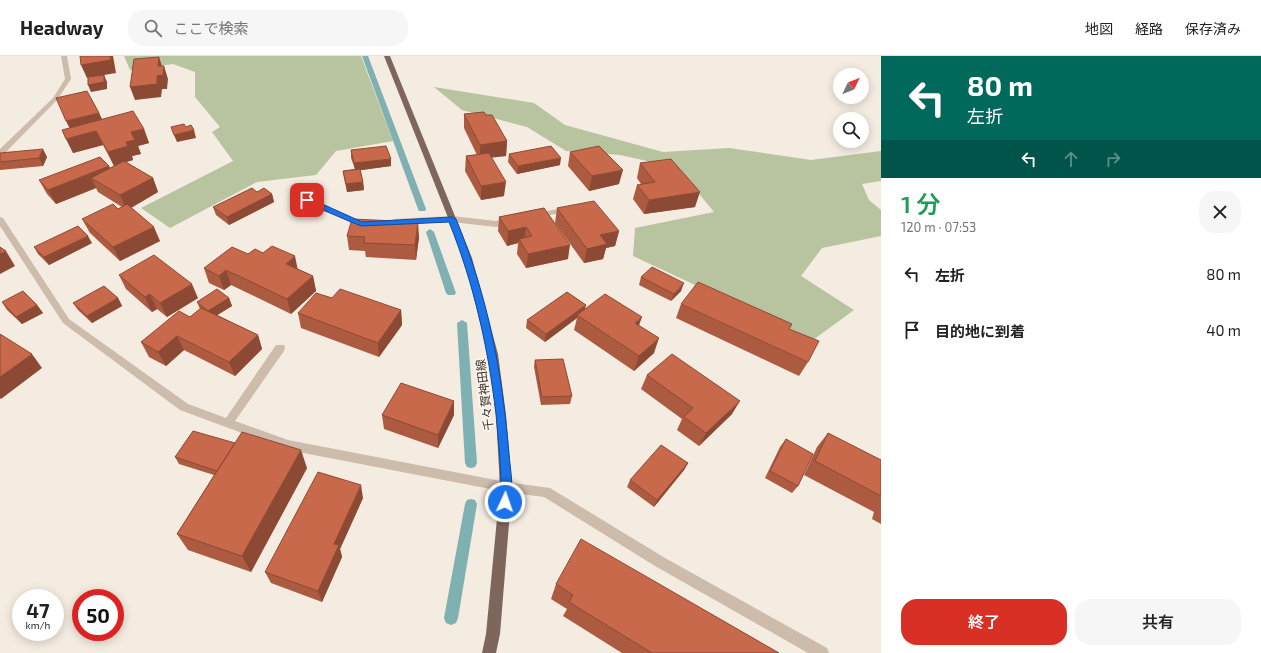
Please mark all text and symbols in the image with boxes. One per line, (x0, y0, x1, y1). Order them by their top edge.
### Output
search box (128, 10, 408, 46)
text: Headway (20, 16, 104, 39)
icon: search (142, 17, 164, 39)
text: ここで検索 (174, 19, 249, 37)
text: 地図 (1085, 20, 1113, 37)
text: 経路 (1135, 20, 1163, 37)
text: 保存済み (1185, 20, 1241, 37)
north arrow (833, 68, 869, 104)
map controls (833, 68, 869, 148)
text: 80 m (967, 68, 1033, 102)
icon: left (901, 72, 953, 124)
text: 左折 (967, 105, 1003, 127)
button: search (833, 112, 869, 148)
icon: left (1018, 148, 1040, 170)
icon: ahead (1060, 148, 1082, 170)
icon: right (1102, 148, 1124, 170)
pin (290, 183, 324, 217)
icon: arrive (296, 189, 318, 211)
text: 1 分 (901, 189, 940, 218)
button: close (1199, 191, 1241, 233)
text: 120 m · 07:53 (901, 219, 976, 235)
icon: left (901, 263, 923, 285)
text: 80 m (1206, 265, 1241, 283)
text: 左折 (935, 266, 965, 284)
icon: arrive (901, 319, 923, 341)
text: 40 m (1206, 321, 1241, 339)
text: 目的地に到着 (935, 322, 1025, 340)
street label: 千々賀神田線 (473, 358, 495, 432)
position arrow (484, 481, 526, 523)
speed limit sign: 50 (72, 589, 124, 641)
text: 47 (26, 598, 50, 622)
button: 終了 (901, 599, 1067, 645)
button: 共有 (1075, 599, 1241, 645)
text: km/h (26, 619, 50, 631)

